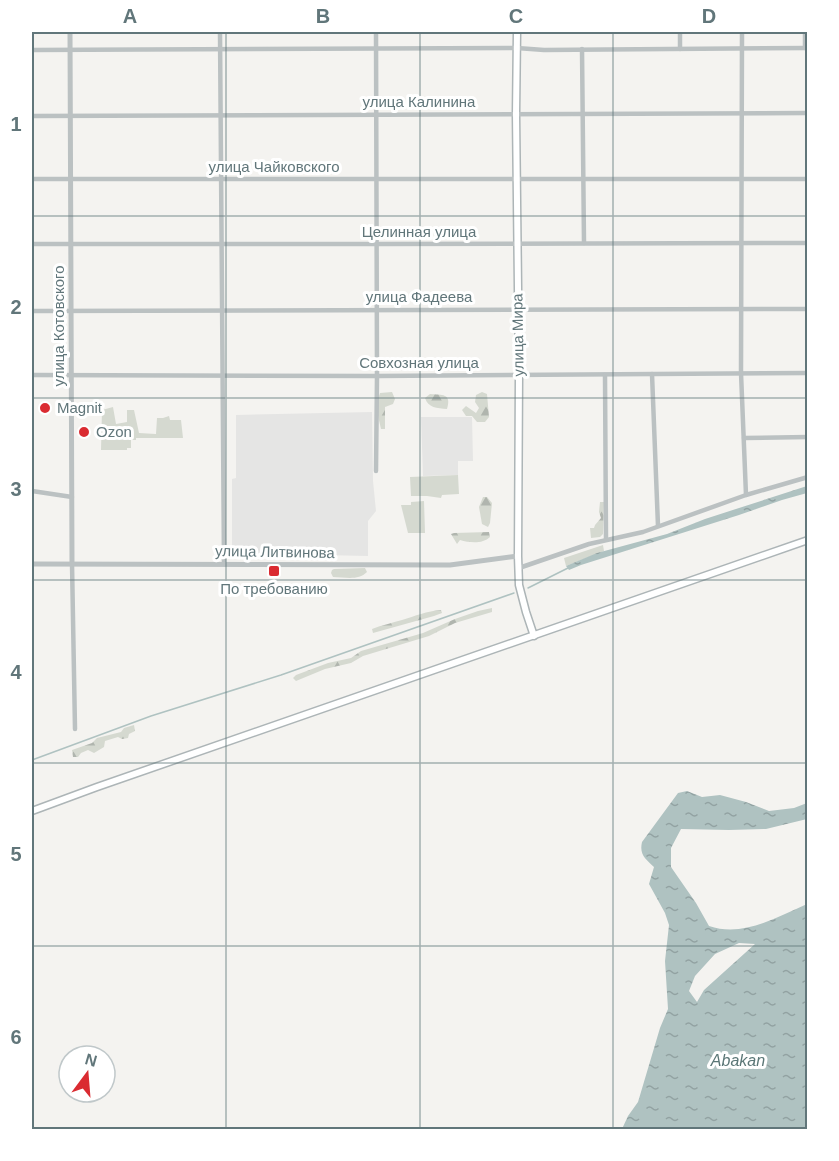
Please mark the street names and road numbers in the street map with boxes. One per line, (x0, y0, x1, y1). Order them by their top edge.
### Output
street label: улица Калинина (363, 93, 476, 110)
street label: улица Чайковского (208, 158, 340, 175)
street label: Целинная улица (362, 223, 477, 240)
street label: улица Котовского (50, 265, 67, 387)
street label: улица Фадеева (366, 288, 473, 305)
street label: улица Мира (508, 293, 527, 377)
street label: Совхозная улица (359, 354, 479, 371)
street label: улица Литвинова (215, 542, 336, 561)

